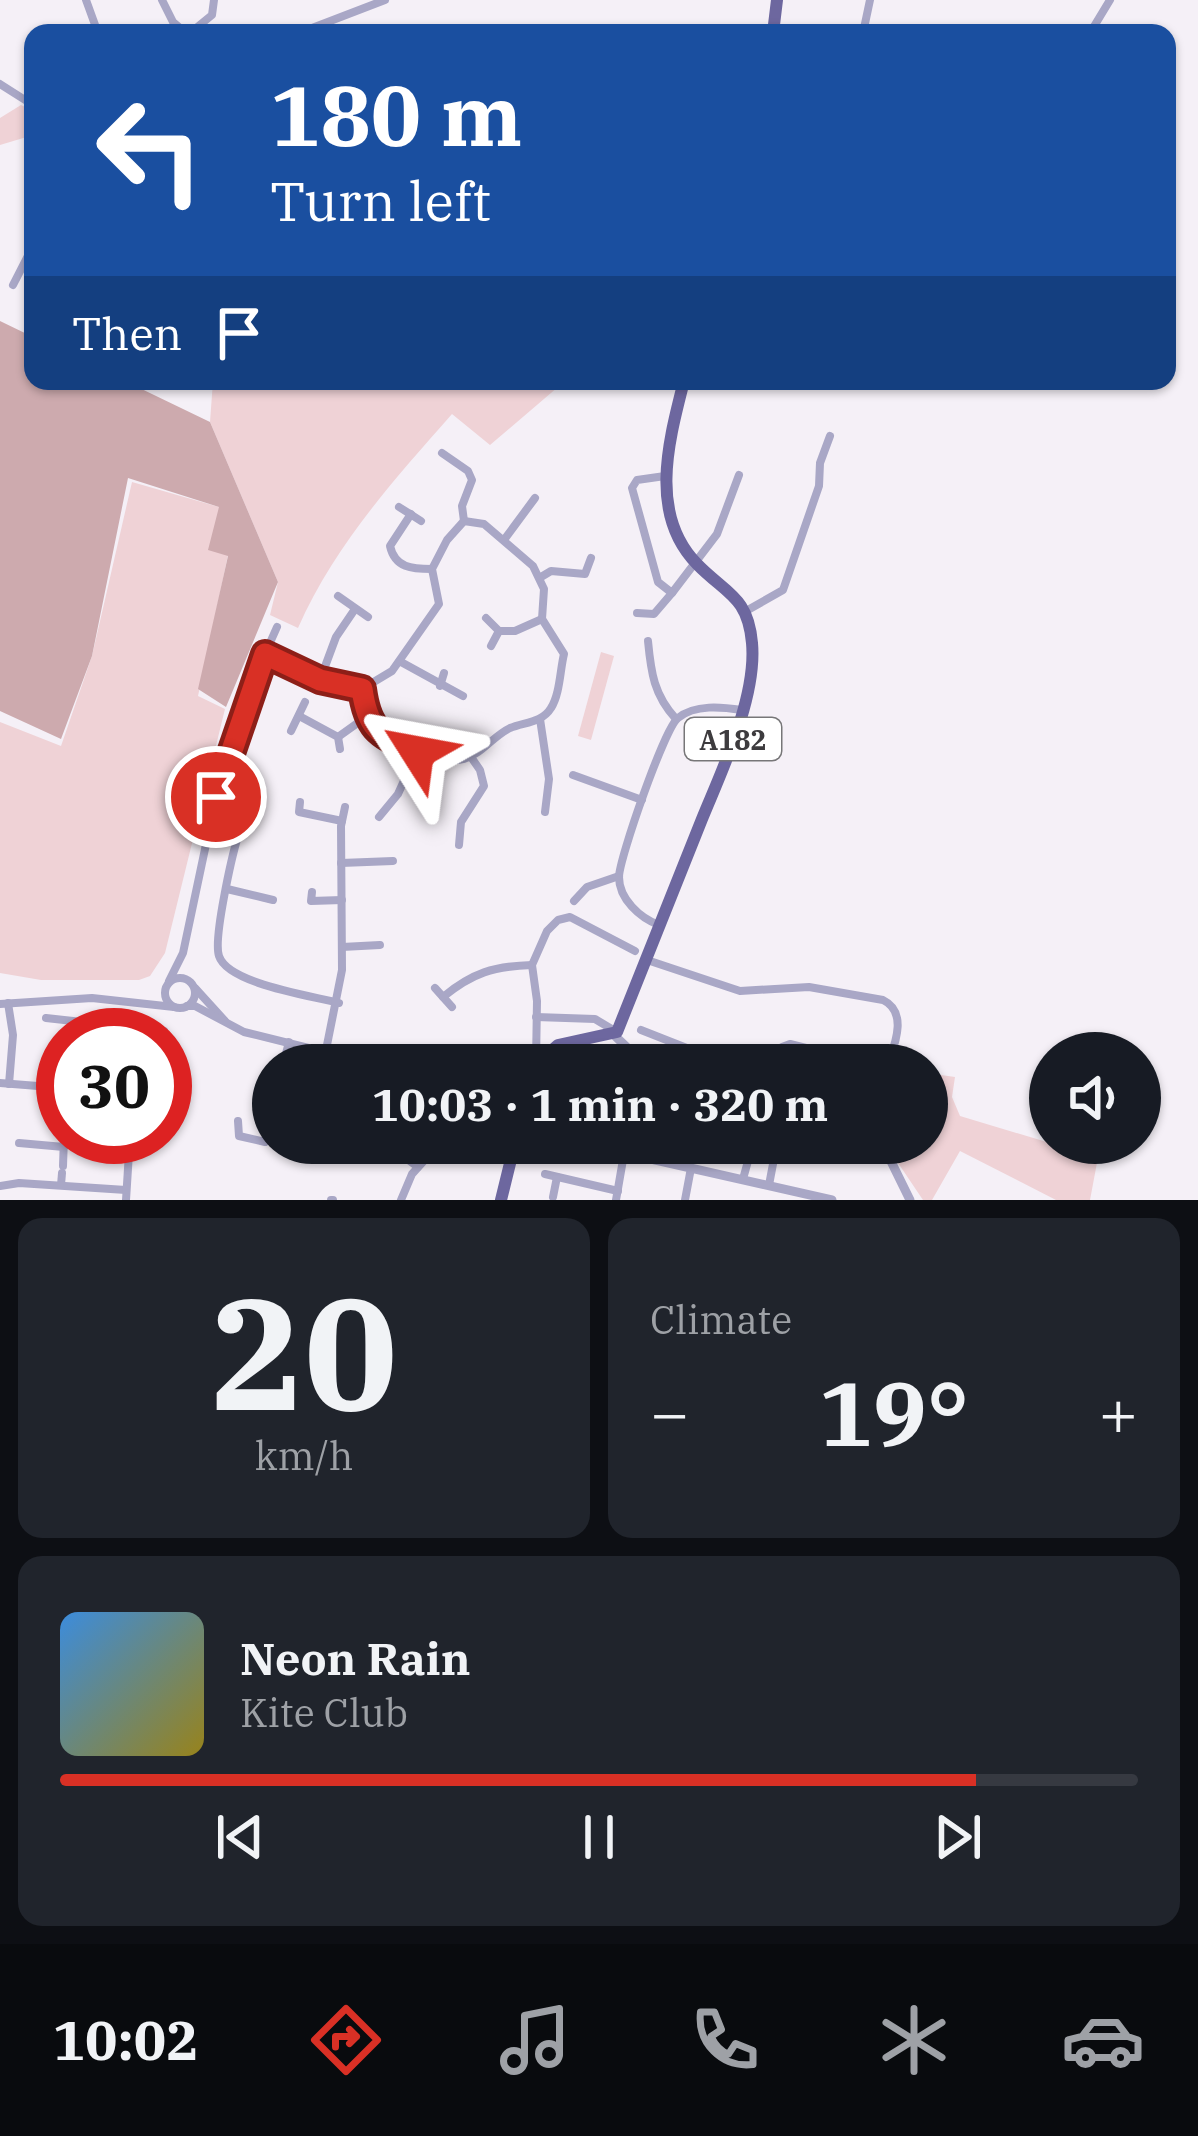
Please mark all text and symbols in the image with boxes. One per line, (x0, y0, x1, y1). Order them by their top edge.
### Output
text: 180 m (270, 60, 522, 169)
icon: left (72, 72, 228, 228)
text: Turn left (270, 166, 491, 236)
icon: arrive (206, 300, 272, 366)
text: Then (72, 304, 182, 362)
position arrow (354, 689, 480, 815)
road number: A182 (685, 718, 781, 760)
pin (165, 746, 267, 848)
icon: arrive (183, 764, 249, 830)
speed limit sign: 30 (36, 1008, 192, 1164)
map controls (1029, 1032, 1161, 1164)
button: sound (1029, 1032, 1161, 1164)
text: 10:03 · 1 min · 320 m (372, 1075, 828, 1133)
text: 20 (210, 1250, 398, 1453)
text: Climate (650, 1294, 792, 1345)
text: 19° (819, 1354, 969, 1471)
text: − (650, 1369, 690, 1455)
text: + (1098, 1369, 1138, 1455)
text: km/h (255, 1430, 353, 1481)
text: Neon Rain (240, 1629, 470, 1687)
text: Kite Club (240, 1687, 408, 1738)
icon: previous (207, 1804, 273, 1870)
icon: pause (566, 1804, 632, 1870)
icon: next (925, 1804, 991, 1870)
icon: directions (304, 1998, 388, 2082)
icon: music (493, 1998, 577, 2082)
icon: phone (683, 1998, 767, 2082)
icon: climate (872, 1998, 956, 2082)
icon: car (1061, 1998, 1145, 2082)
text: 10:02 (53, 2005, 199, 2075)

